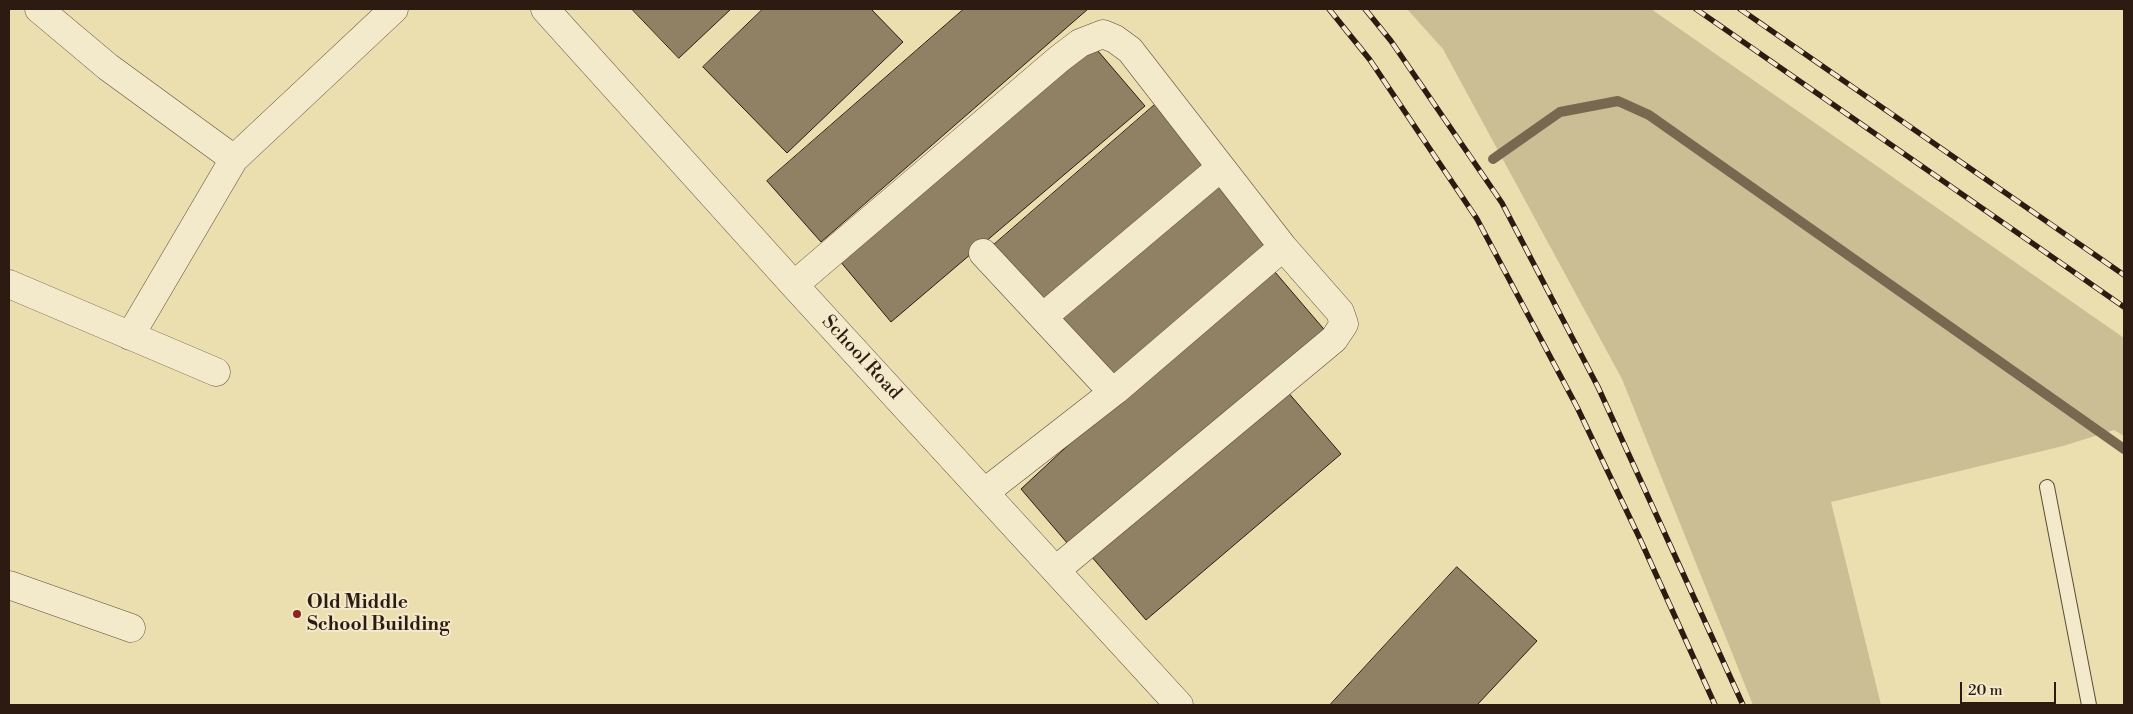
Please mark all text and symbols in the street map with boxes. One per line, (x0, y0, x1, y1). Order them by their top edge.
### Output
street label: School Road (816, 311, 906, 405)
place label: Old Middle School Building (307, 592, 450, 636)
marker: Old Middle School Building (291, 608, 303, 620)
scale bar (1963, 672, 2059, 704)
text: 20 m (1968, 681, 2003, 700)

